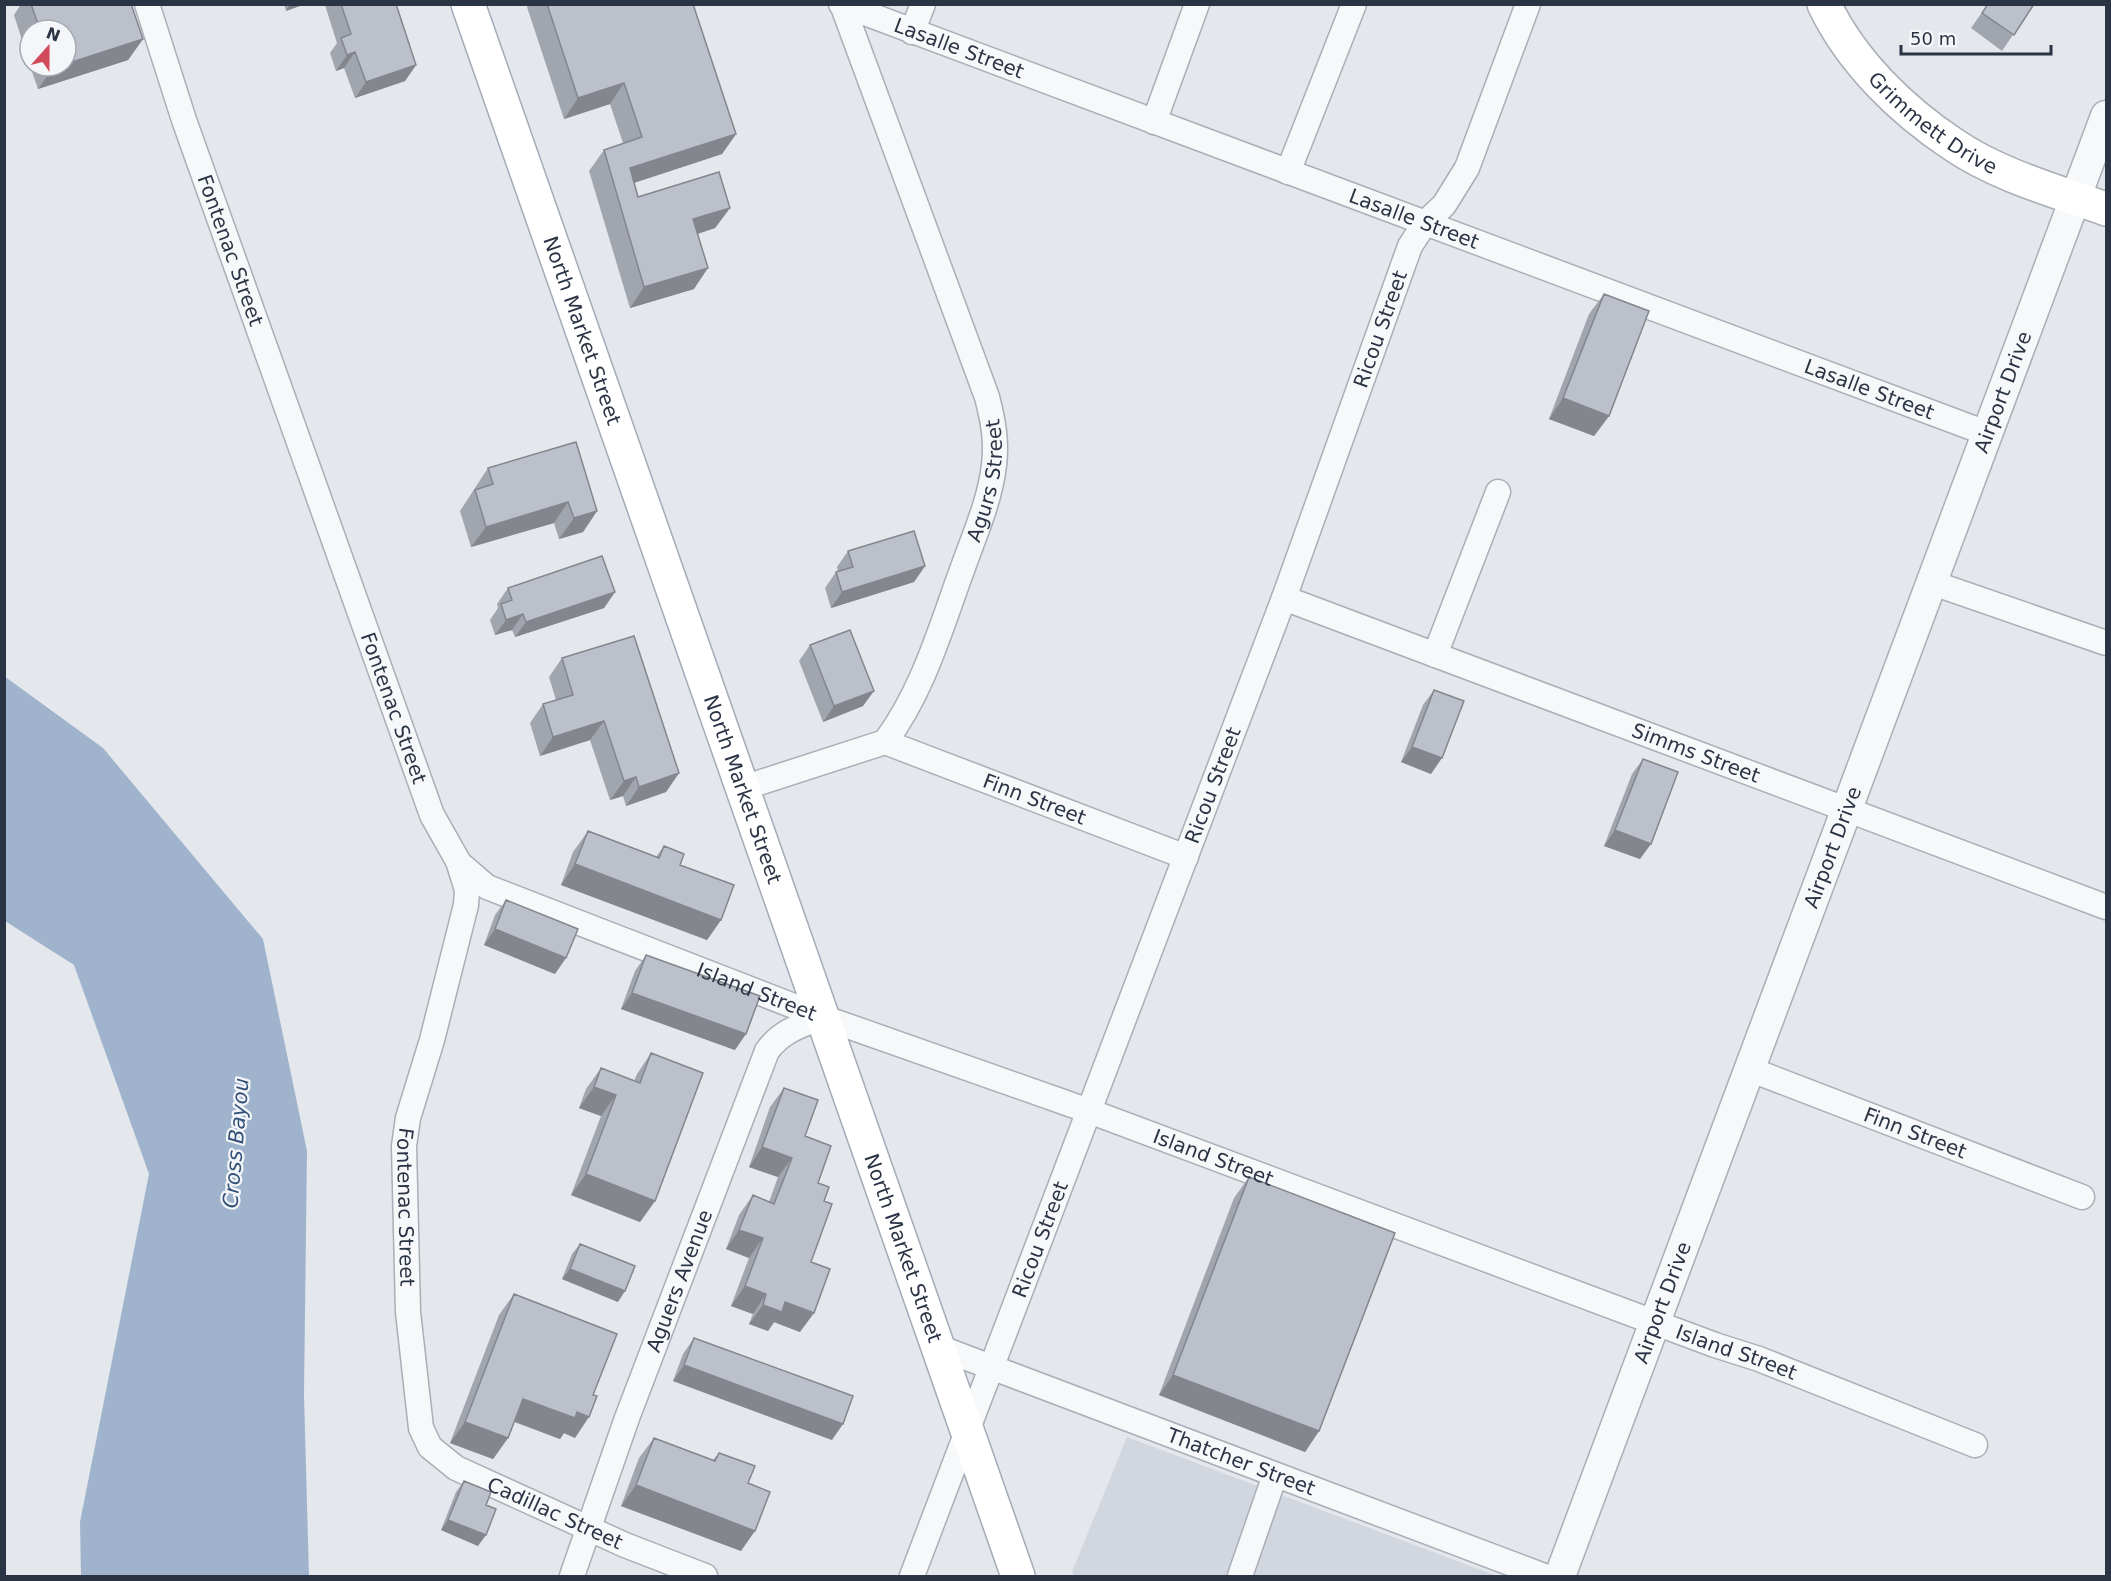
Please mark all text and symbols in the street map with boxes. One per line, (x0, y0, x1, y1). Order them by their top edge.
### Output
street label: Lasalle Street (891, 13, 1027, 83)
north arrow (18, 18, 78, 78)
scale bar (1901, 18, 2051, 56)
text: N (44, 23, 63, 46)
text: 50 m (1910, 28, 1956, 49)
street label: Grimmett Drive (1863, 67, 2001, 179)
street label: Fontenac Street (192, 171, 269, 329)
street label: Lasalle Street (1346, 184, 1482, 254)
street label: North Market Street (538, 233, 626, 428)
street label: Ricou Street (1348, 267, 1412, 391)
street label: Airport Drive (1969, 328, 2036, 456)
street label: Lasalle Street (1801, 354, 1938, 425)
street label: Agurs Street (962, 417, 1007, 545)
street label: Fontenac Street (356, 629, 432, 787)
street label: North Market Street (699, 692, 787, 887)
street label: Simms Street (1629, 718, 1763, 788)
street label: Ricou Street (1180, 724, 1246, 847)
street label: Finn Street (980, 769, 1089, 830)
street label: Airport Drive (1799, 783, 1866, 912)
street label: Island Street (693, 957, 820, 1026)
water label: Cross Bayou (218, 1077, 254, 1209)
street label: Finn Street (1860, 1102, 1970, 1164)
street label: Island Street (1150, 1124, 1277, 1191)
street label: Fontenac Street (391, 1126, 419, 1287)
street label: North Market Street (859, 1150, 947, 1346)
street label: Ricou Street (1007, 1178, 1073, 1301)
street label: Aguers Avenue (641, 1206, 717, 1356)
street label: Airport Drive (1629, 1238, 1696, 1367)
street label: Island Street (1672, 1319, 1800, 1385)
street label: Thatcher Street (1163, 1422, 1319, 1500)
street label: Cadillac Street (484, 1472, 627, 1554)

